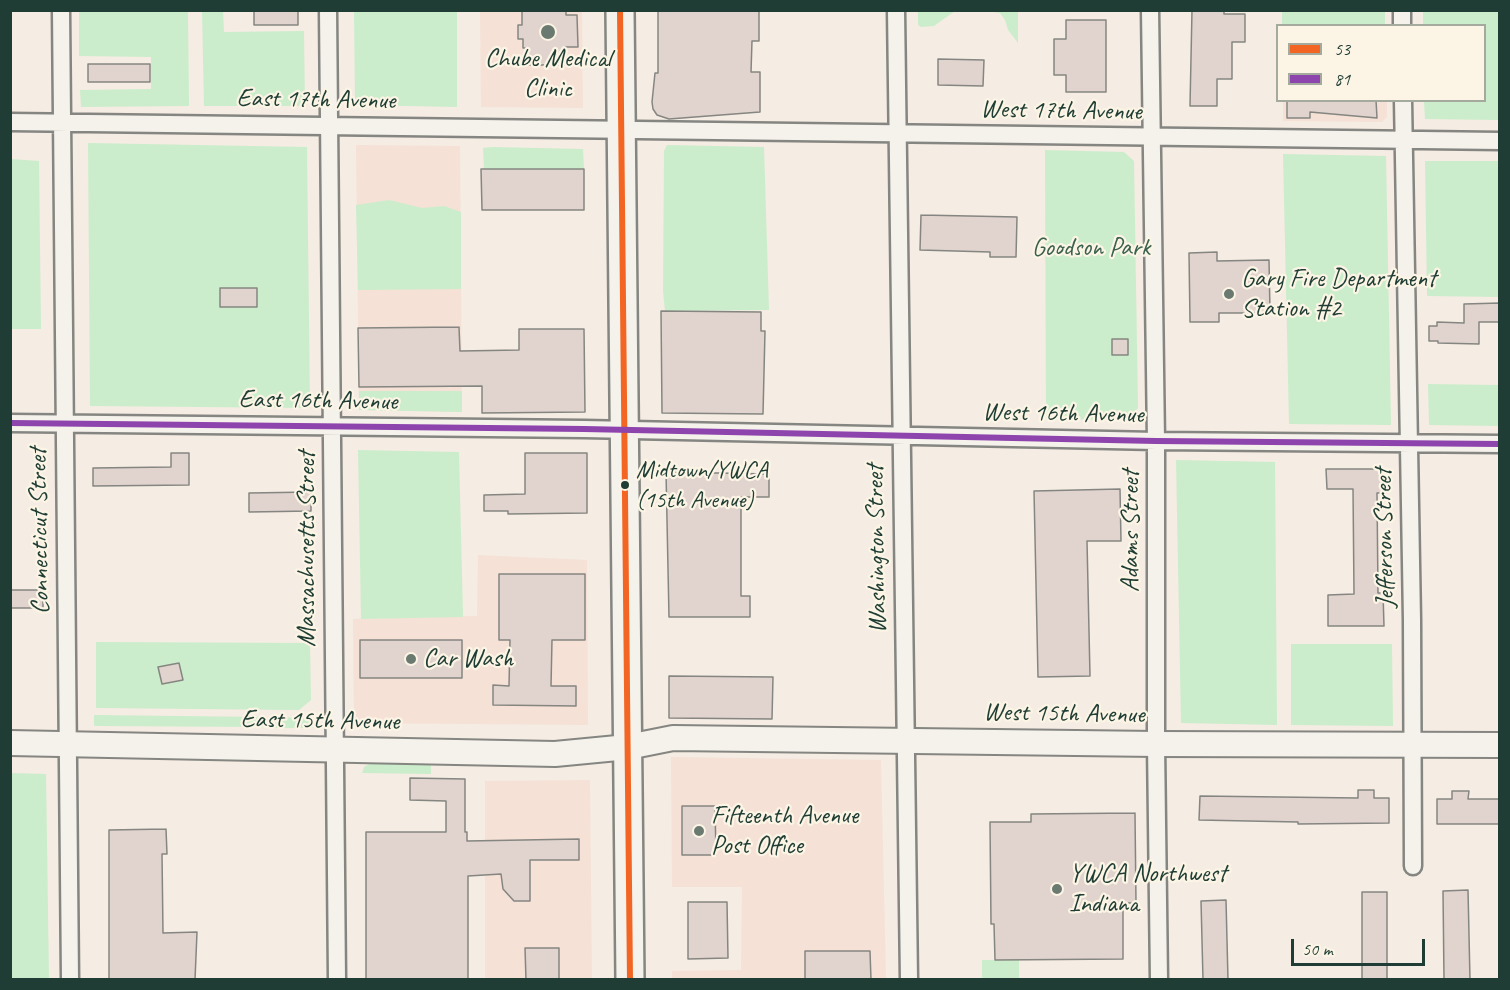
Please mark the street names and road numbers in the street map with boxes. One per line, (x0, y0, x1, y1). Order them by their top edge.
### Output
street label: East 17th Avenue (236, 83, 396, 117)
street label: West 17th Avenue (980, 94, 1142, 128)
street label: East 16th Avenue (238, 384, 398, 418)
street label: West 16th Avenue (982, 397, 1144, 431)
street label: Connecticut Street (23, 447, 57, 615)
street label: Massachusetts Street (291, 451, 323, 647)
street label: Washington Street (860, 464, 894, 634)
street label: Jefferson Street (1368, 468, 1402, 608)
street label: Adams Street (1115, 470, 1147, 592)
street label: West 15th Avenue (983, 697, 1145, 731)
street label: East 15th Avenue (240, 704, 400, 738)

